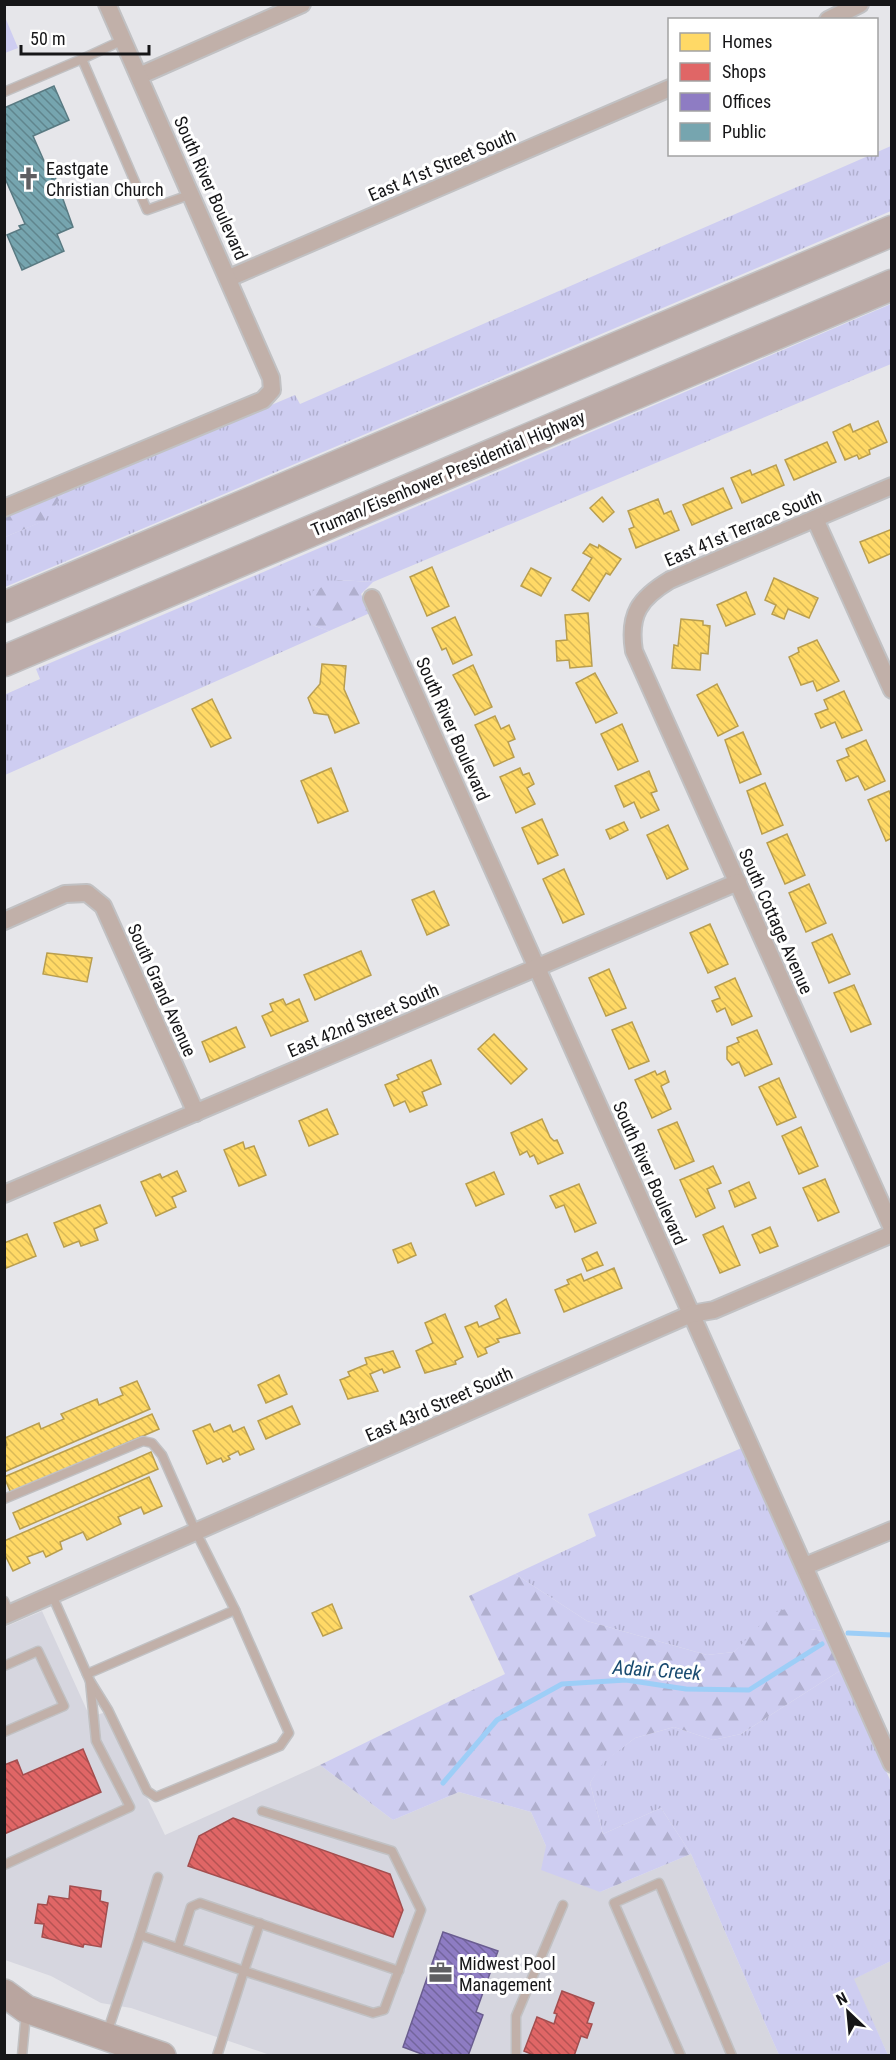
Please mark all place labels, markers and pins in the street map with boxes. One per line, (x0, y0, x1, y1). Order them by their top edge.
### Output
place label: Eastgate Christian Church (46, 158, 164, 200)
church icon: Eastgate Christian Church (15, 165, 41, 191)
place label: Midwest Pool Management (459, 1953, 556, 1995)
office icon: Midwest Pool Management (428, 1960, 454, 1986)

